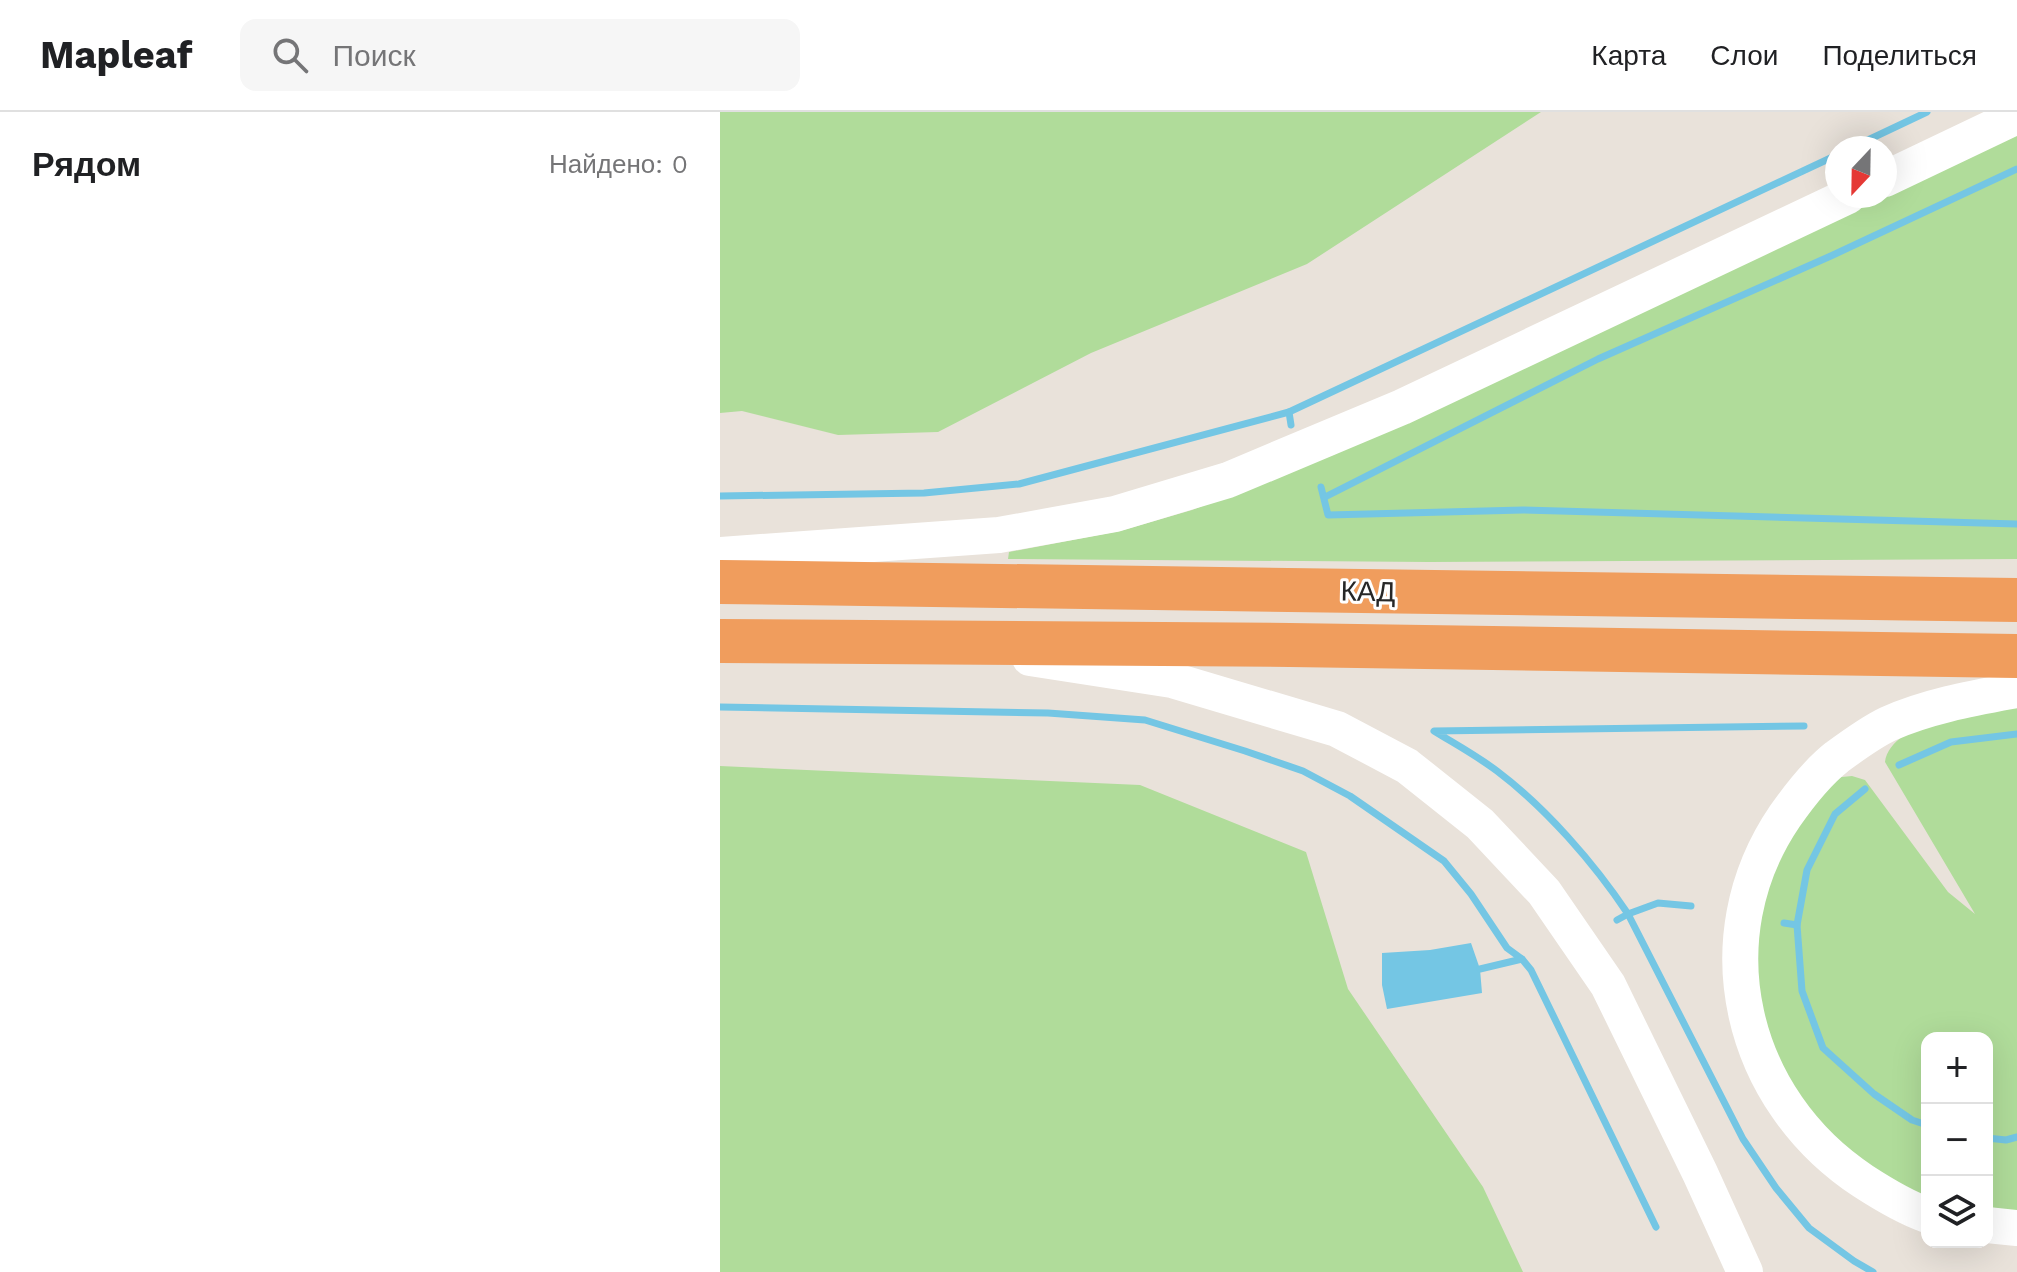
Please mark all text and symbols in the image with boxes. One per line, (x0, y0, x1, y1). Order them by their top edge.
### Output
search box (240, 19, 800, 91)
text: Mapleaf (40, 33, 192, 77)
icon: search (268, 33, 312, 77)
text: Поиск (332, 38, 416, 73)
text: Карта (1591, 39, 1666, 72)
text: Слои (1710, 39, 1778, 72)
text: Поделиться (1822, 39, 1977, 72)
north arrow (1825, 136, 1897, 208)
text: Рядом (32, 144, 141, 184)
text: Найдено: 0 (549, 149, 688, 179)
street label: КАД (1340, 575, 1396, 608)
map controls (1921, 1032, 1993, 1248)
button: + (1921, 1032, 1993, 1104)
button: − (1921, 1104, 1993, 1176)
button: layers (1921, 1176, 1993, 1248)

